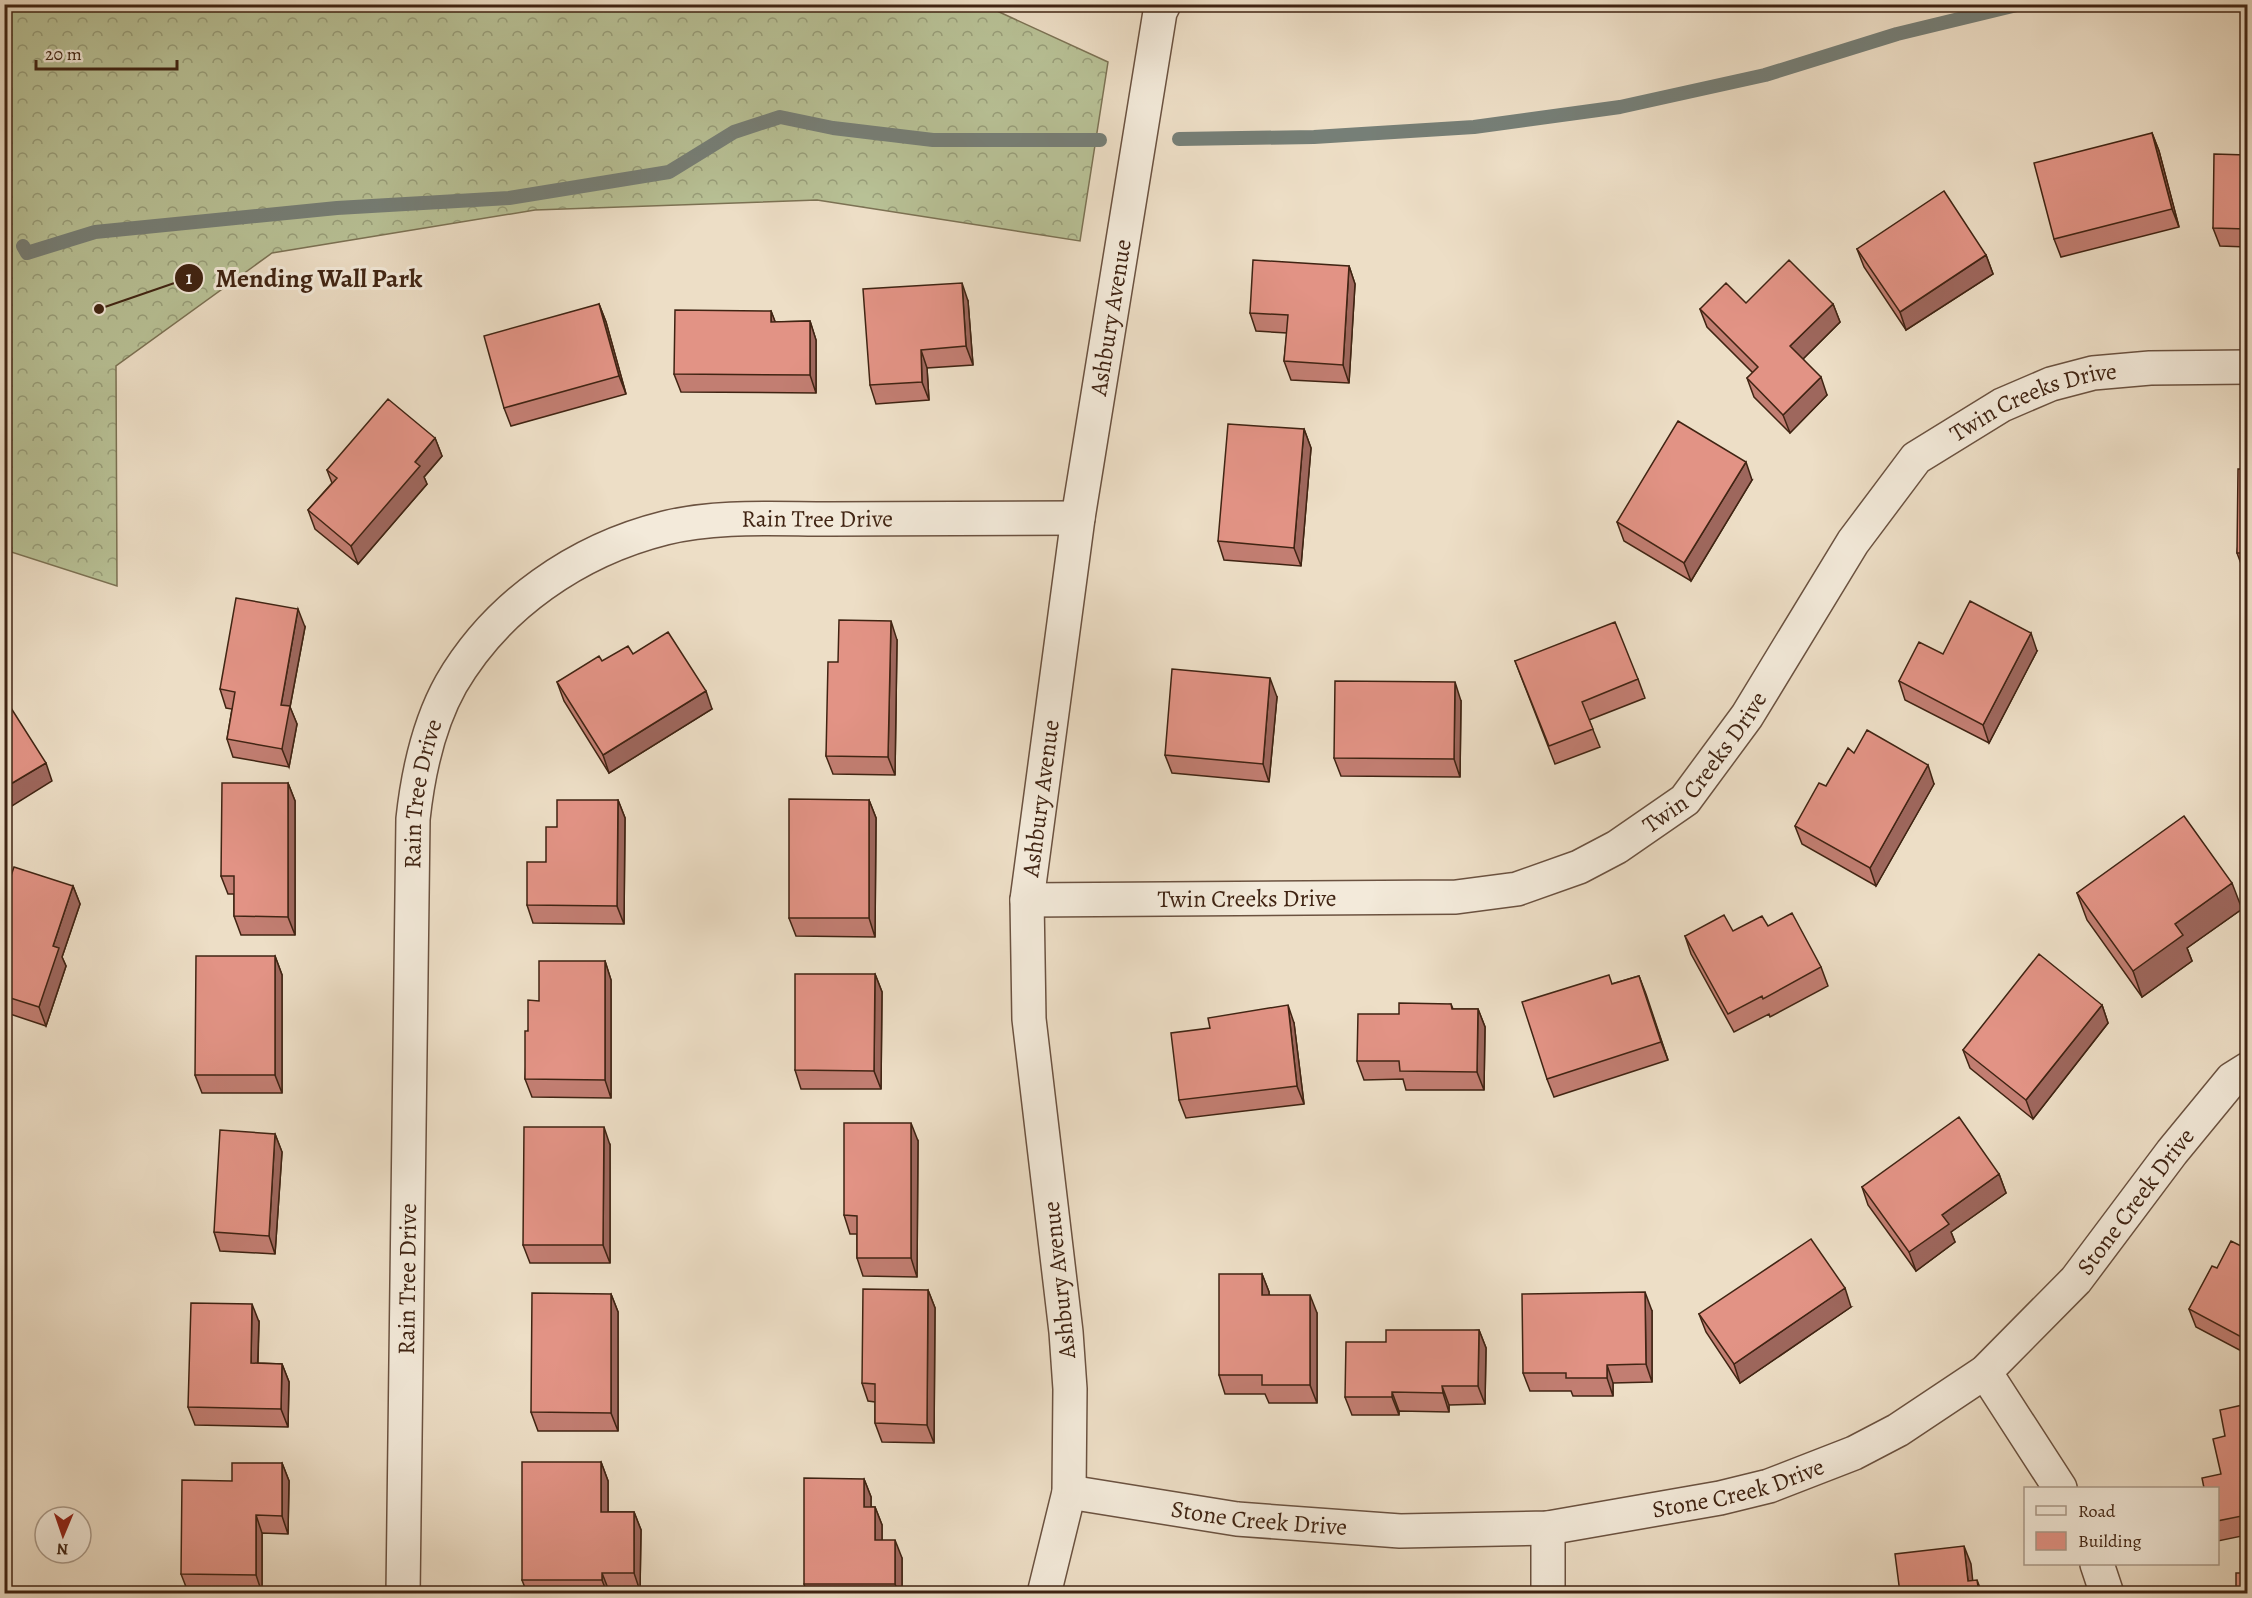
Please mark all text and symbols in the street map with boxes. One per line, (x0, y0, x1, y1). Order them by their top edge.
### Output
scale bar (36, 33, 177, 71)
text: 20 m (45, 42, 82, 66)
street label: Ashbury Avenue (1082, 237, 1139, 399)
callout: Mending Wall Park (174, 256, 434, 300)
text: Mending Wall Park (216, 261, 423, 296)
text: 1 (186, 266, 193, 290)
street label: Twin Creeks Drive (1944, 355, 2118, 449)
street label: Rain Tree Drive (741, 502, 893, 535)
street label: Twin Creeks Drive (1636, 685, 1774, 841)
street label: Rain Tree Drive (396, 715, 450, 869)
street label: Ashbury Avenue (1014, 718, 1067, 880)
street label: Twin Creeks Drive (1157, 882, 1337, 915)
street label: Stone Creek Drive (2069, 1121, 2202, 1282)
street label: Ashbury Avenue (1035, 1200, 1083, 1361)
street label: Rain Tree Drive (390, 1203, 424, 1355)
street label: Stone Creek Drive (1650, 1450, 1829, 1526)
legend (2024, 1487, 2219, 1565)
street label: Stone Creek Drive (1169, 1493, 1348, 1543)
text: Road (2078, 1499, 2116, 1523)
north arrow (33, 1505, 93, 1565)
text: Building (2078, 1529, 2142, 1553)
text: N (56, 1538, 69, 1560)

